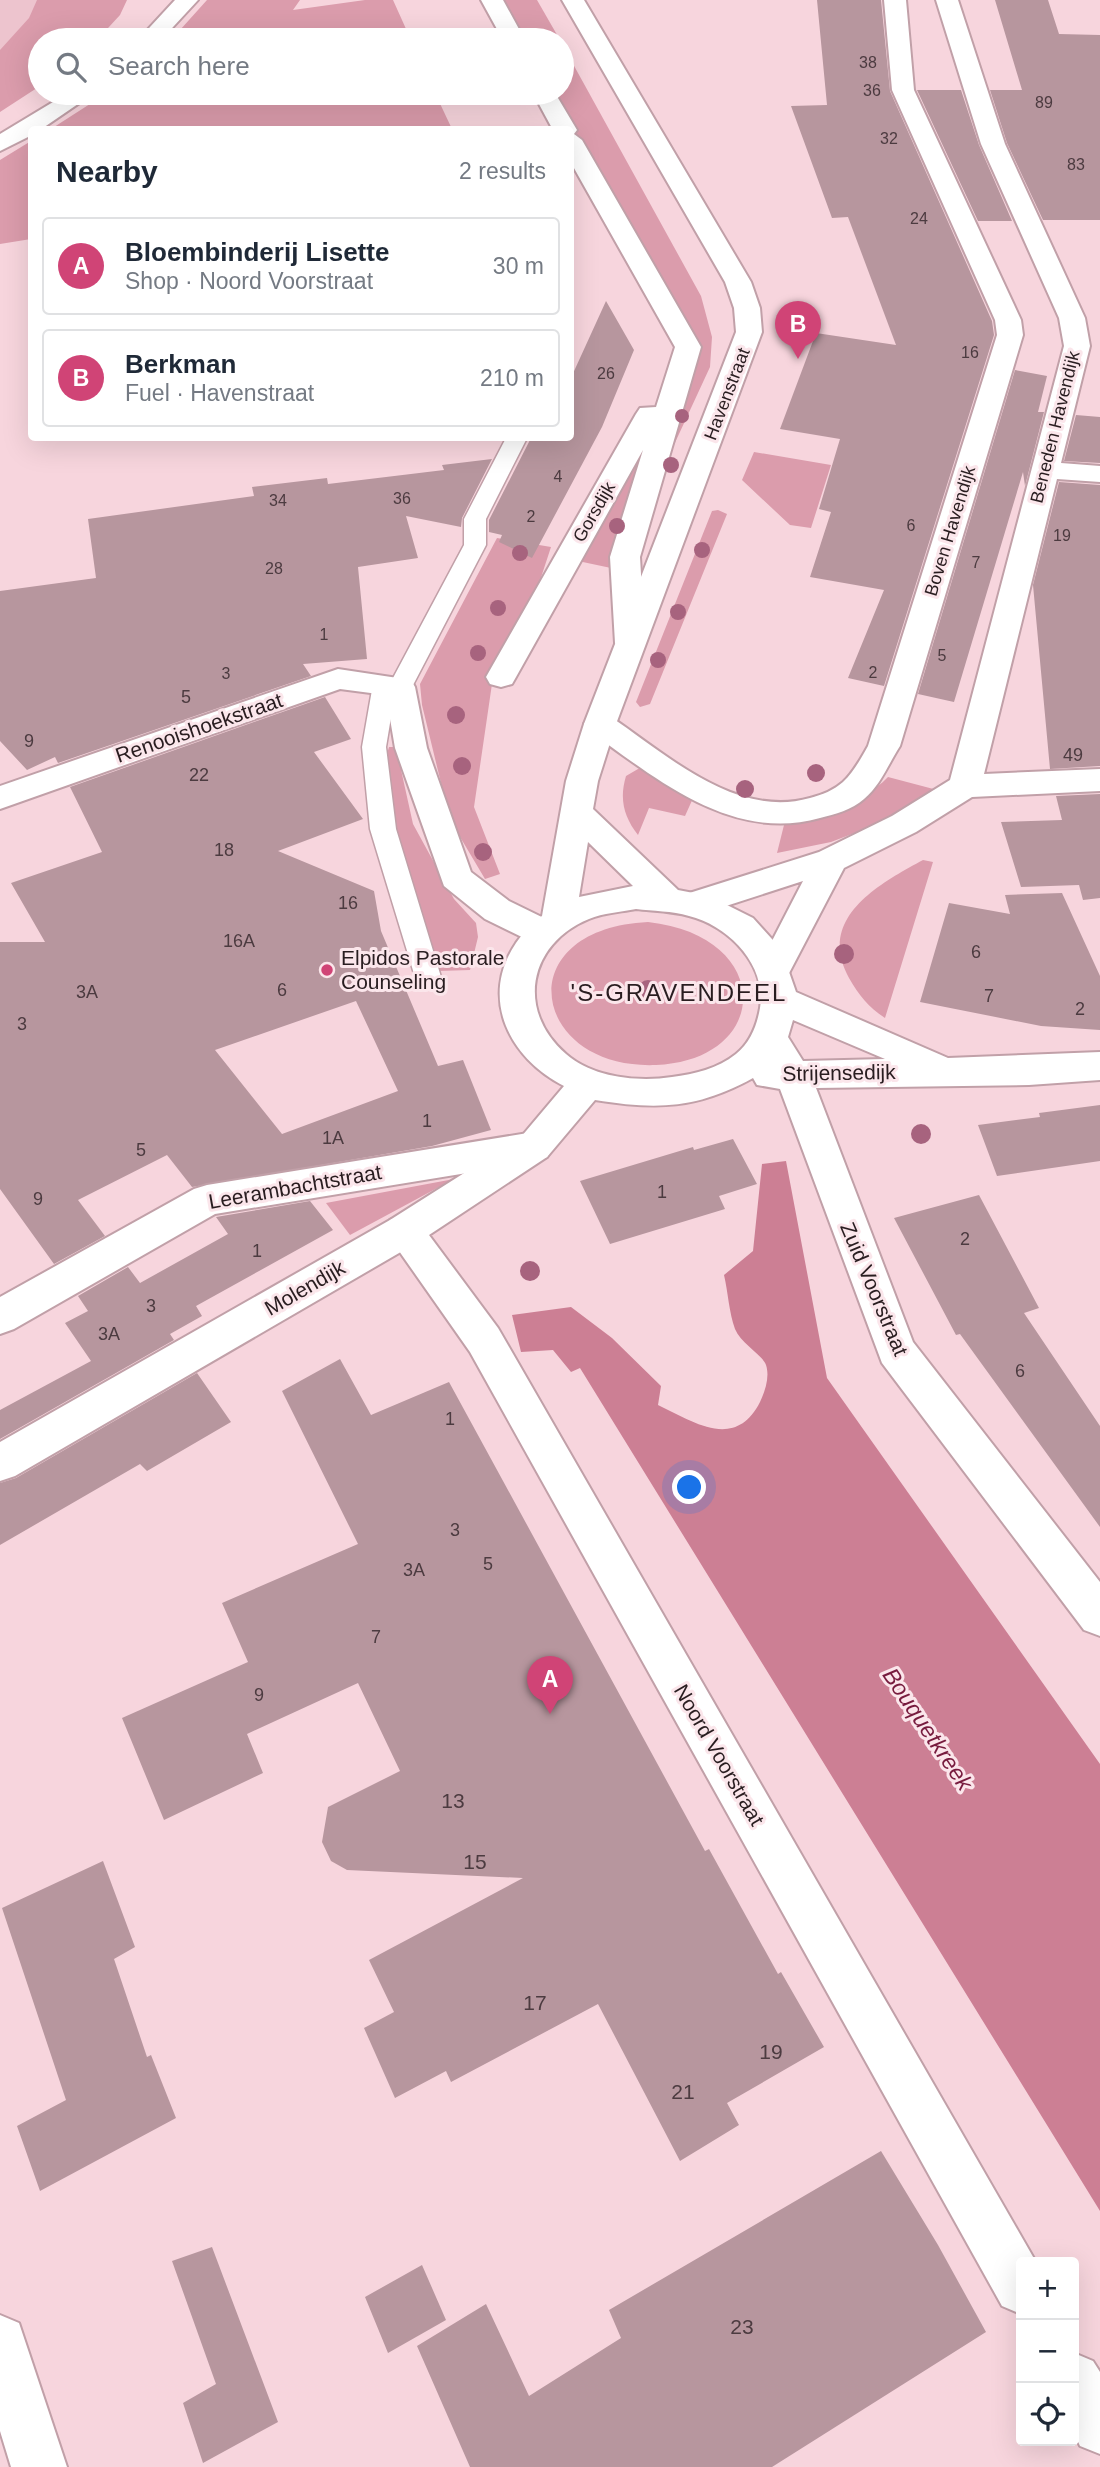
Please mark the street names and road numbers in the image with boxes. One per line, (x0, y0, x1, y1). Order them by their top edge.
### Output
street label: Havenstraat (700, 345, 754, 443)
street label: Beneden Havendijk (1026, 348, 1084, 505)
street label: Boven Havendijk (921, 463, 980, 599)
street label: Gorsdijk (569, 478, 620, 546)
street label: Renooishoekstraat (112, 688, 286, 767)
street label: Strijensedijk (782, 1060, 896, 1085)
street label: Leerambachtstraat (207, 1160, 383, 1213)
street label: Zuid Voorstraat (836, 1219, 913, 1359)
street label: Molendijk (261, 1255, 349, 1320)
street label: Noord Voorstraat (670, 1680, 769, 1829)

